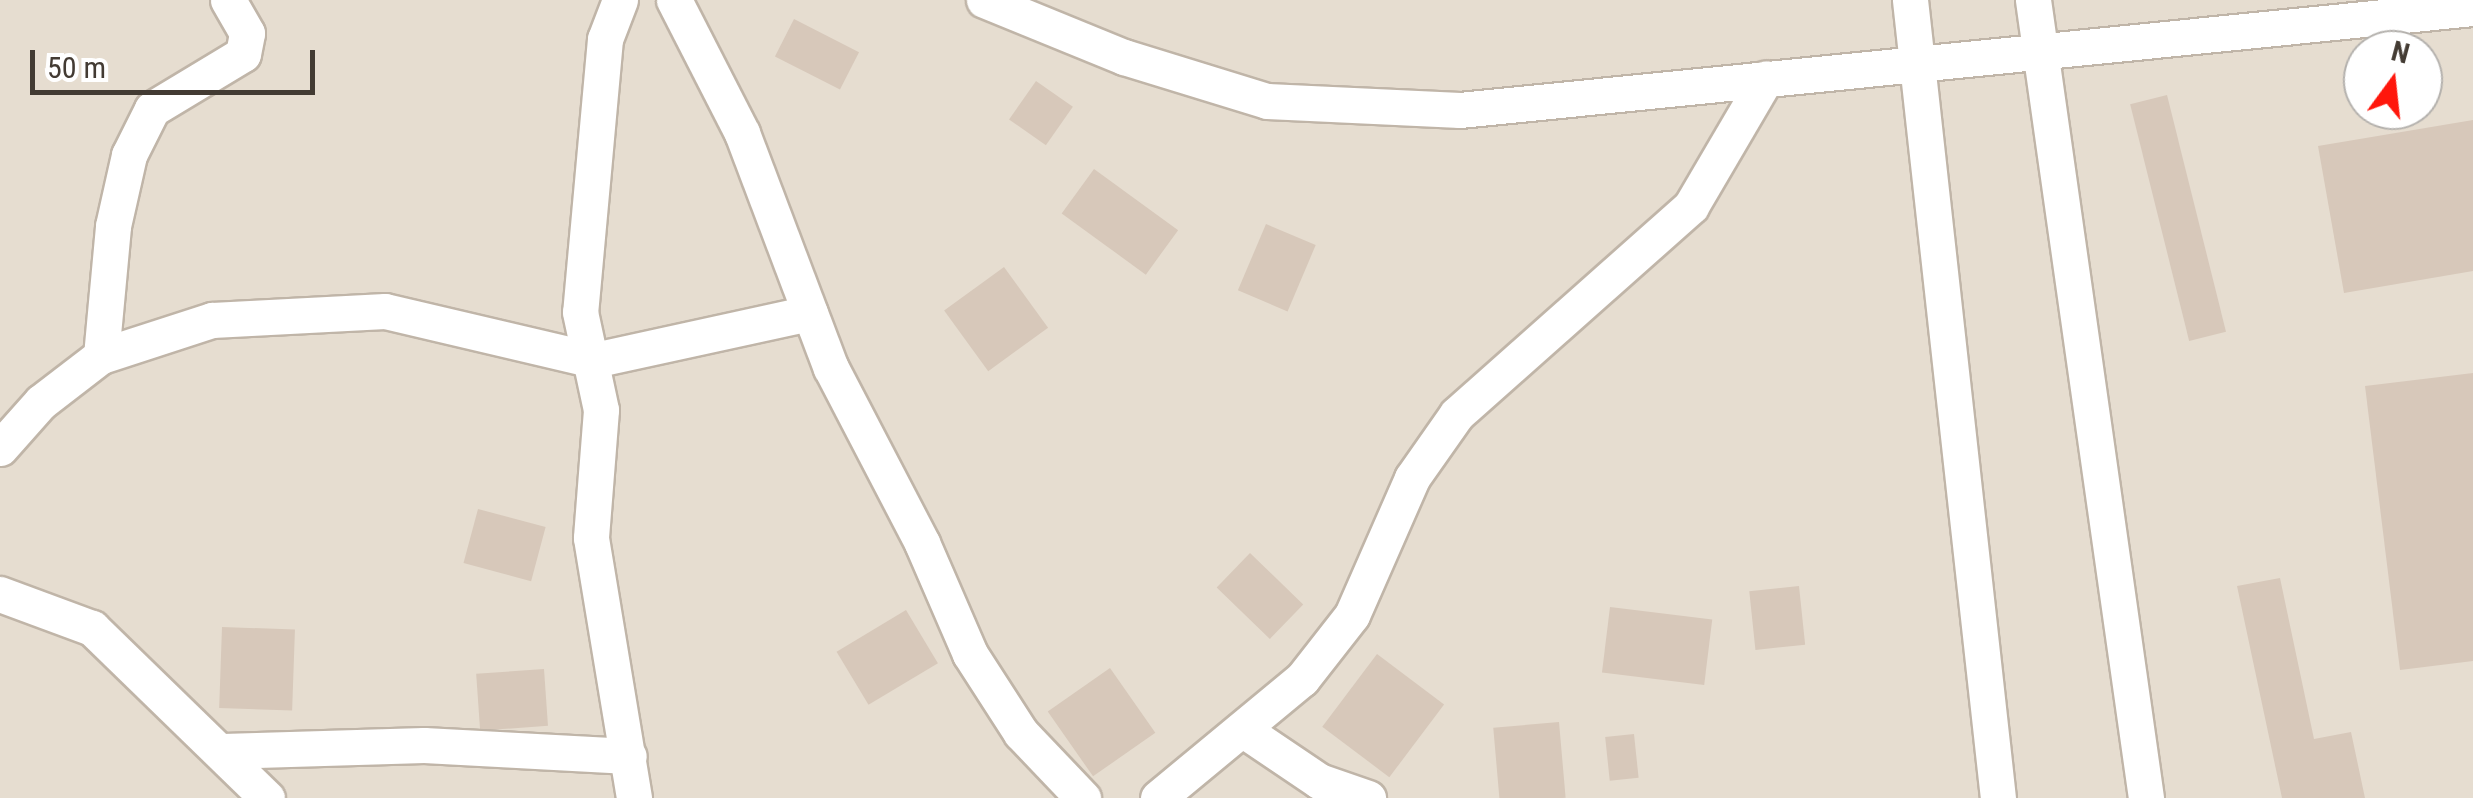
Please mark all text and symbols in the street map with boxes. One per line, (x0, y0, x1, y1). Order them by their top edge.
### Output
scale bar (35, 30, 320, 92)
north arrow (2343, 30, 2443, 130)
text: N (2388, 34, 2413, 71)
text: 50 m (47, 50, 106, 85)

